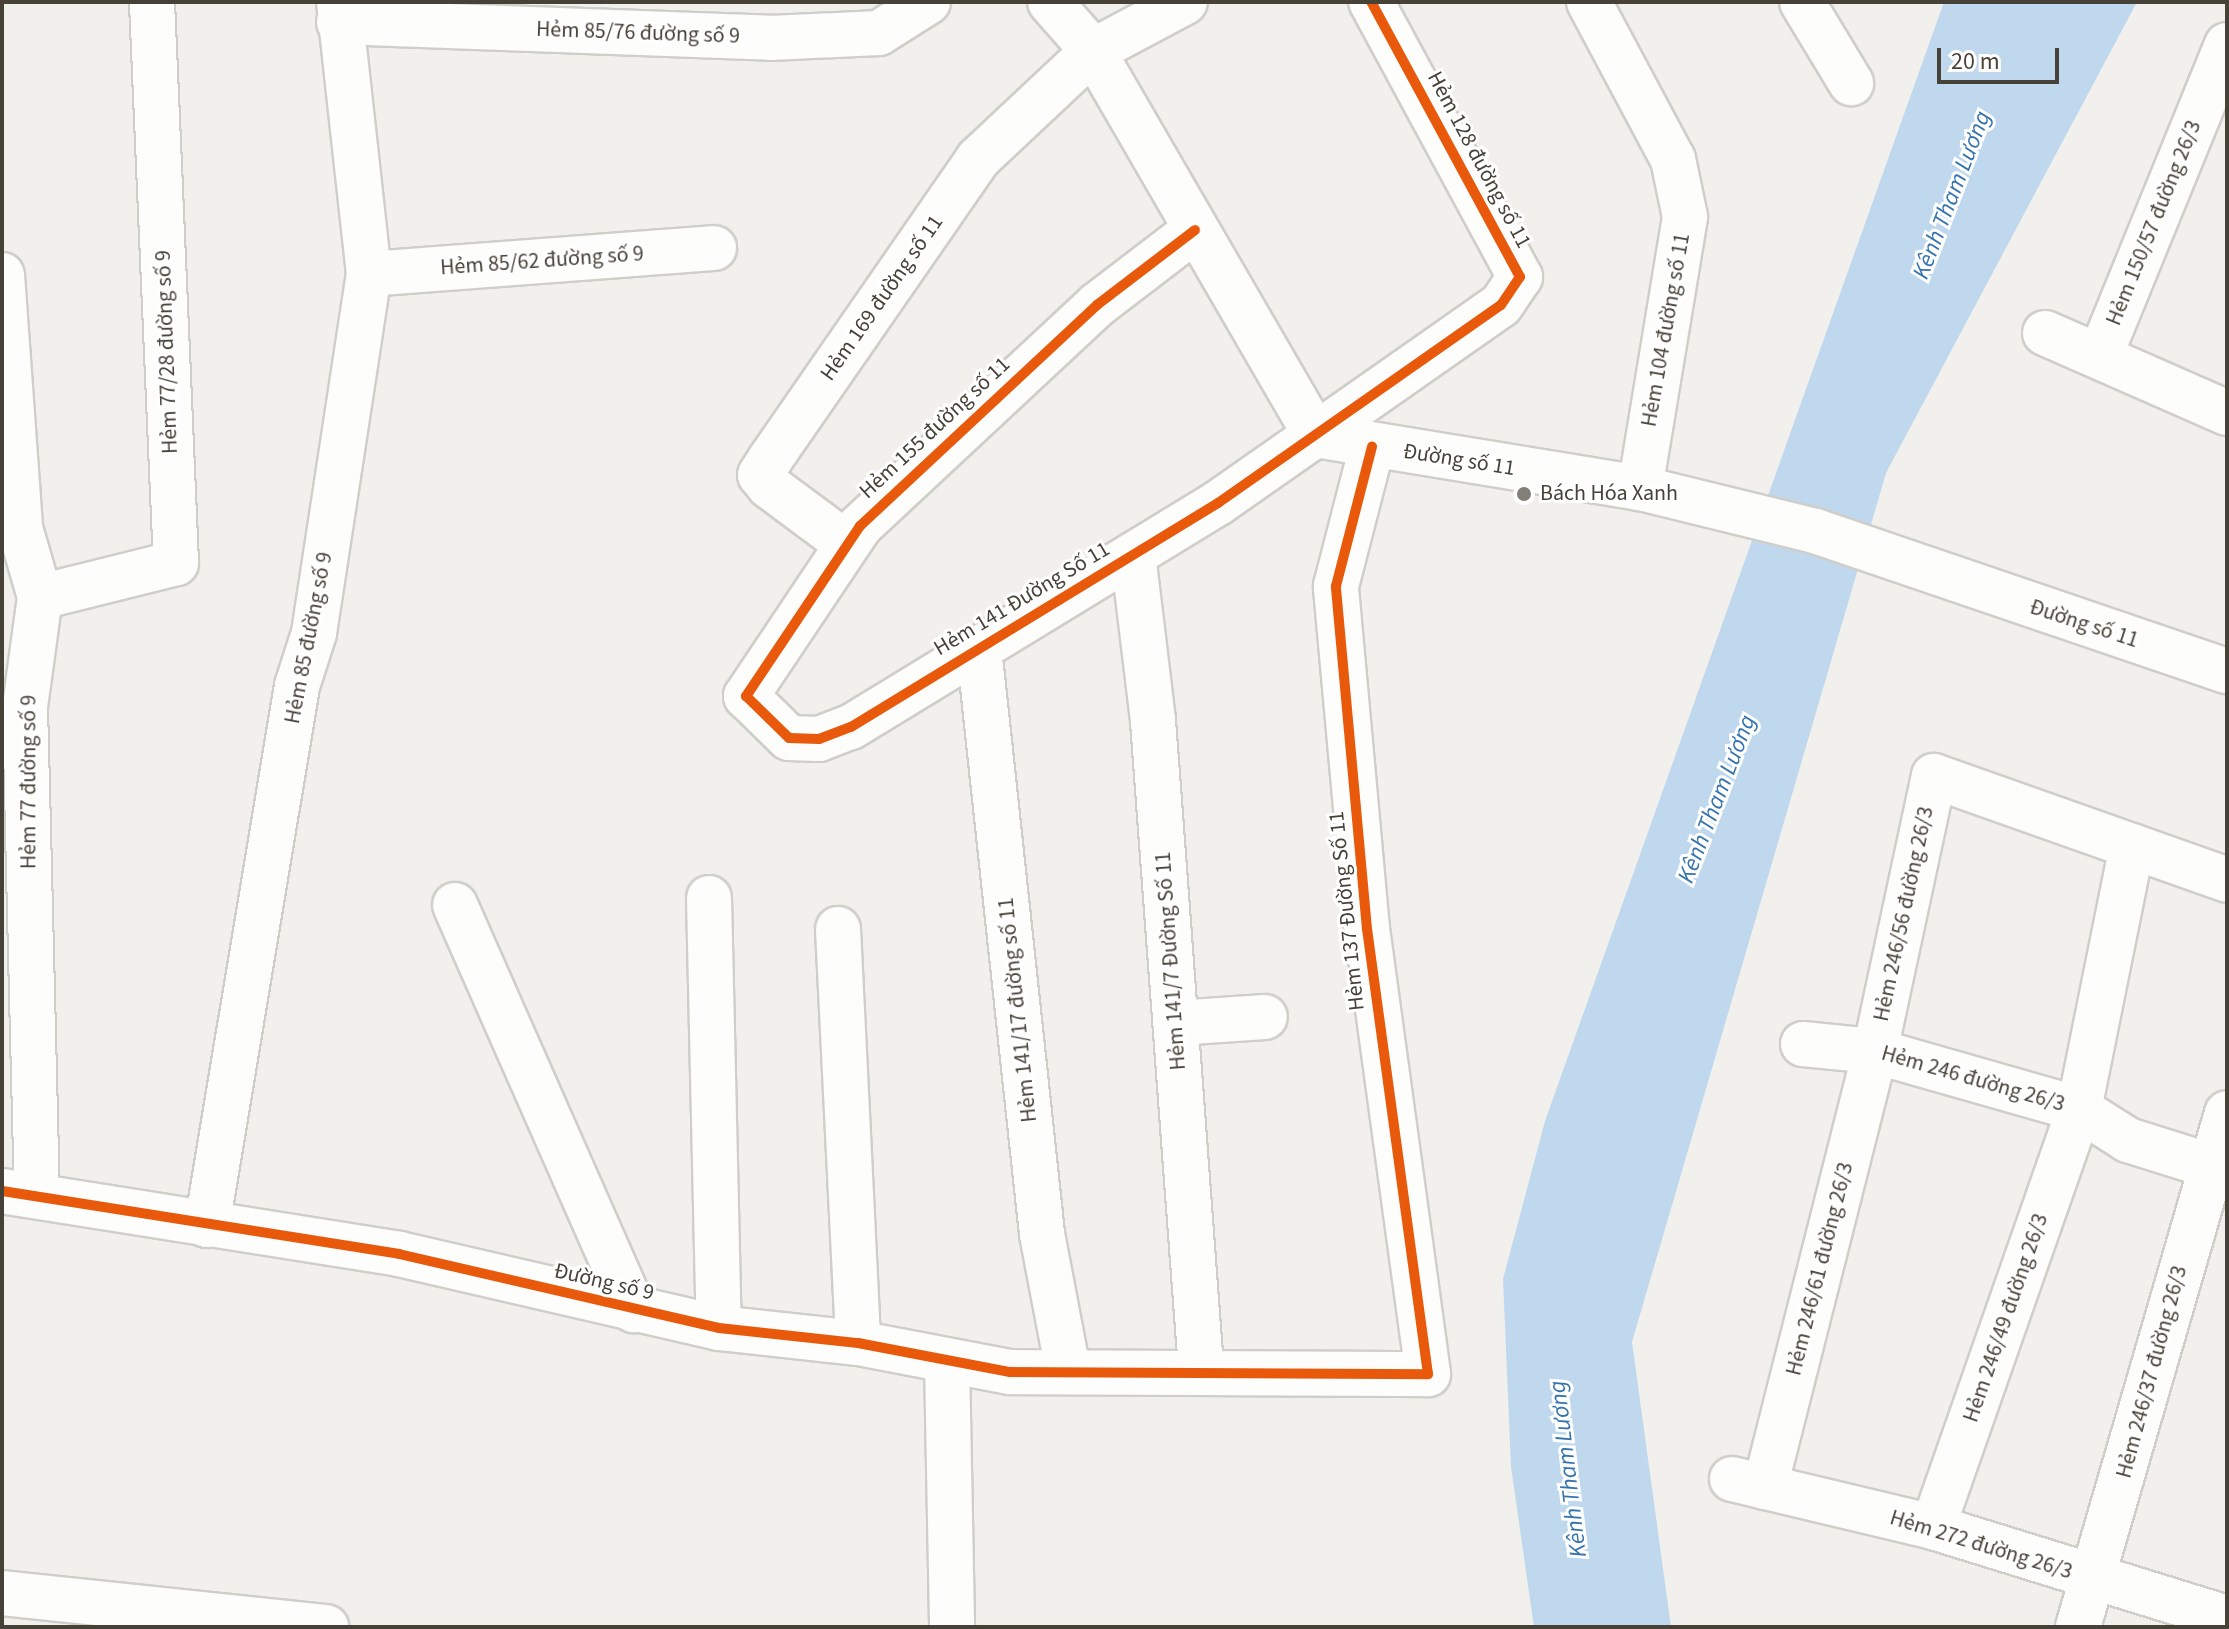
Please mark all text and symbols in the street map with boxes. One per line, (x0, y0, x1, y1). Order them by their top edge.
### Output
street label: Hẻm 85/76 đường số 9 (536, 16, 740, 50)
scale bar (1941, 32, 2063, 82)
text: 20 m (1951, 44, 2000, 79)
street label: Hẻm 128 đường số 11 (1421, 67, 1537, 253)
water label: Kênh Tham Lương (1907, 107, 1997, 283)
street label: Hẻm 150/57 đường 26/3 (2101, 117, 2207, 329)
street label: Hẻm 169 đường số 11 (815, 210, 949, 386)
street label: Hẻm 104 đường số 11 (1636, 231, 1696, 429)
street label: Hẻm 85/62 đường số 9 (439, 241, 645, 281)
street label: Hẻm 77/28 đường số 9 (150, 250, 184, 454)
street label: Hẻm 155 đường số 11 (854, 351, 1016, 505)
street label: Đường số 11 (1401, 438, 1517, 482)
place label: Bách Hóa Xanh (1540, 481, 1678, 507)
marker: Bách Hóa Xanh (1515, 485, 1533, 503)
street label: Hẻm 141 Đường Số 11 (929, 536, 1115, 662)
street label: Hẻm 85 đường số 9 (279, 550, 339, 726)
street label: Đường số 11 (2026, 594, 2142, 654)
street label: Hẻm 77 đường số 9 (16, 695, 42, 869)
water label: Kênh Tham Lương (1672, 711, 1762, 887)
street label: Hẻm 246/56 đường 26/3 (1868, 804, 1940, 1024)
street label: Hẻm 137 Đường Số 11 (1323, 810, 1371, 1012)
street label: Hẻm 141/7 Đường Số 11 (1150, 851, 1192, 1071)
street label: Hẻm 141/17 đường số 11 (993, 896, 1043, 1124)
street label: Hẻm 246 đường 26/3 (1878, 1040, 2068, 1118)
street label: Hẻm 246/61 đường 26/3 (1781, 1160, 1859, 1378)
street label: Hẻm 246/49 đường 26/3 (1958, 1210, 2054, 1426)
street label: Đường số 9 (551, 1258, 657, 1306)
street label: Hẻm 246/37 đường 26/3 (2111, 1263, 2193, 1481)
water label: Kênh Tham Lương (1543, 1379, 1593, 1559)
street label: Hẻm 272 đường 26/3 (1887, 1505, 2075, 1585)

